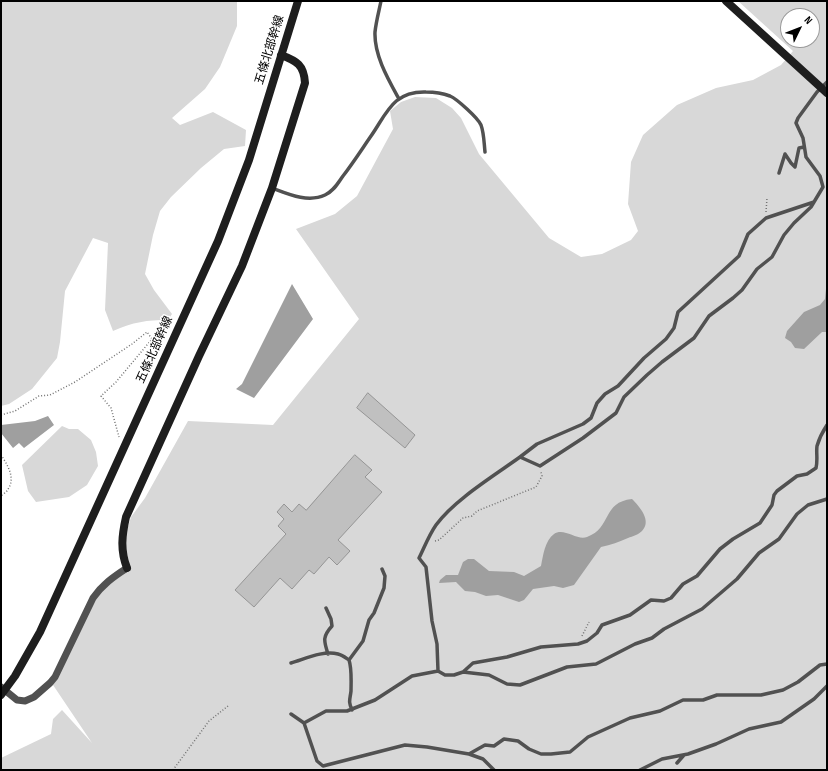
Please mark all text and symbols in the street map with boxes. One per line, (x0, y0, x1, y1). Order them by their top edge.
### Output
north arrow (780, 8, 820, 48)
street label: 五條北部幹線 (253, 13, 287, 87)
text: N (802, 14, 815, 27)
street label: 五條北部幹線 (134, 314, 176, 386)

